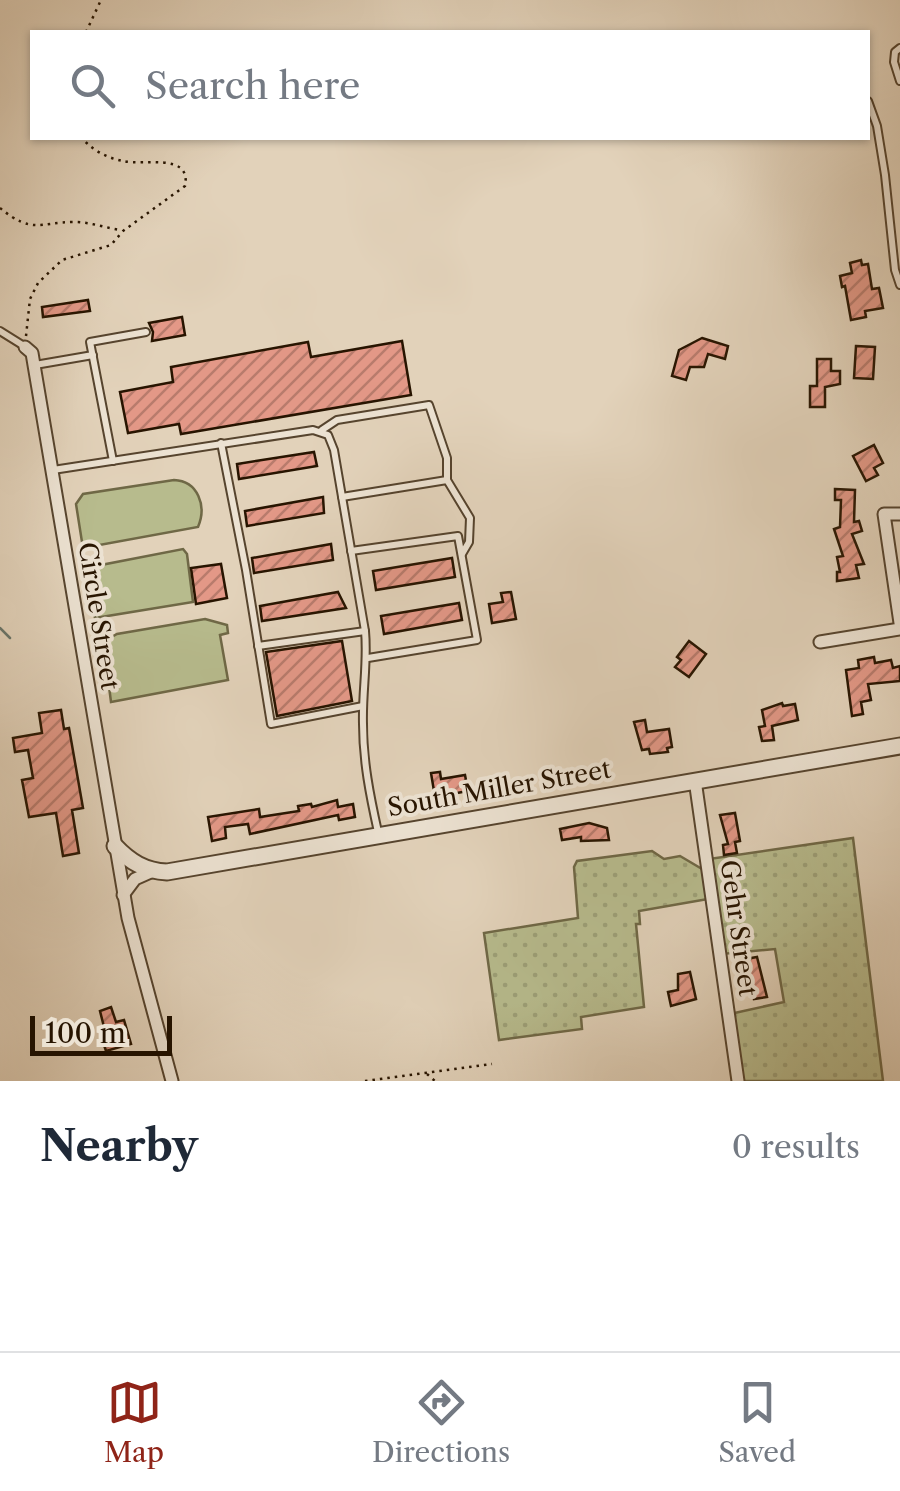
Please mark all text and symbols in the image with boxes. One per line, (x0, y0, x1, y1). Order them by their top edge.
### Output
search box (30, 30, 870, 140)
icon: search (65, 58, 120, 113)
text: Search here (145, 62, 360, 109)
street label: Circle Street (72, 540, 126, 692)
street label: South Miller Street (385, 754, 613, 823)
street label: Gehr Street (714, 858, 763, 998)
scale bar (30, 1011, 172, 1056)
text: 100 m (45, 1016, 126, 1050)
text: Nearby (40, 1120, 198, 1172)
text: 0 results (732, 1127, 860, 1166)
tab: Map (104, 1375, 164, 1469)
tab: Directions (372, 1375, 510, 1469)
tab: Saved (718, 1375, 796, 1469)

